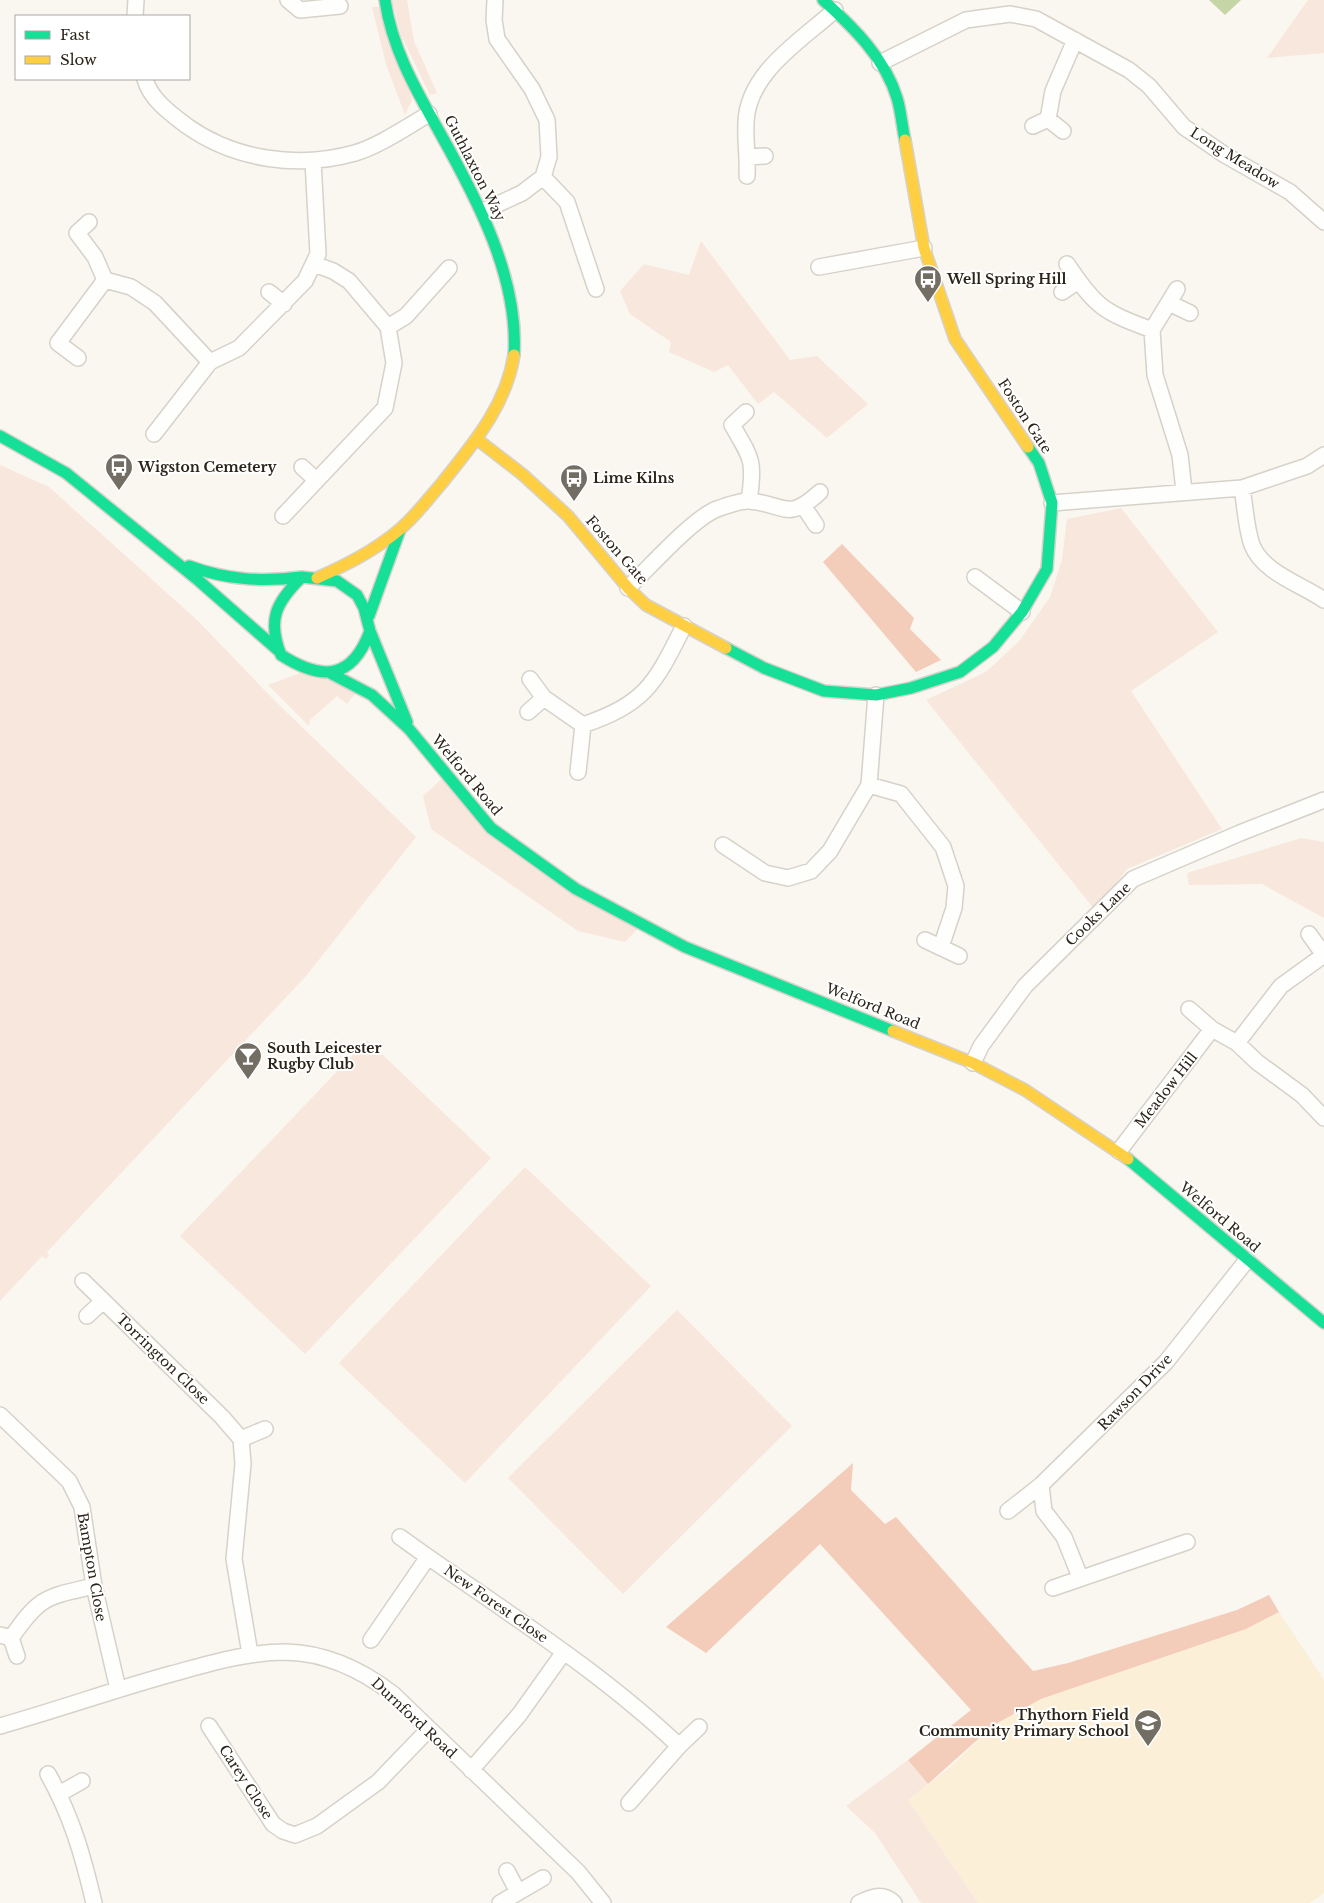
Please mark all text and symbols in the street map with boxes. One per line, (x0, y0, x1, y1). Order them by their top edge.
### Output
legend (15, 15, 190, 80)
text: Fast (60, 25, 91, 44)
text: Slow (60, 50, 97, 69)
street label: Guthlaxton Way (441, 112, 509, 224)
street label: Long Meadow (1187, 123, 1283, 193)
bus stop icon: Well Spring Hill (913, 264, 943, 303)
place label: Well Spring Hill (946, 270, 1066, 288)
street label: Foston Gate (994, 375, 1056, 457)
bus stop icon: Wigston Cemetery (104, 452, 134, 491)
place label: Wigston Cemetery (137, 458, 277, 476)
bus stop icon: Lime Kilns (559, 463, 589, 502)
place label: Lime Kilns (593, 469, 675, 487)
street label: Foston Gate (582, 512, 652, 588)
street label: Welford Road (427, 730, 506, 819)
street label: Cooks Lane (1061, 878, 1135, 950)
street label: Welford Road (822, 979, 923, 1033)
place label: South Leicester Rugby Club (267, 1039, 381, 1073)
bar icon: South Leicester Rugby Club (233, 1041, 263, 1080)
street label: Meadow Hill (1131, 1048, 1201, 1132)
street label: Welford Road (1175, 1177, 1264, 1256)
street label: Torrington Close (113, 1310, 213, 1408)
street label: Rawson Drive (1094, 1350, 1176, 1434)
street label: Bampton Close (74, 1511, 110, 1623)
street label: New Forest Close (440, 1561, 552, 1647)
street label: Durnford Road (368, 1674, 461, 1762)
place label: Thythorn Field Community Primary School (919, 1706, 1129, 1740)
school or university icon: Thythorn Field Community Primary School (1133, 1708, 1163, 1747)
street label: Carey Close (215, 1741, 277, 1823)

